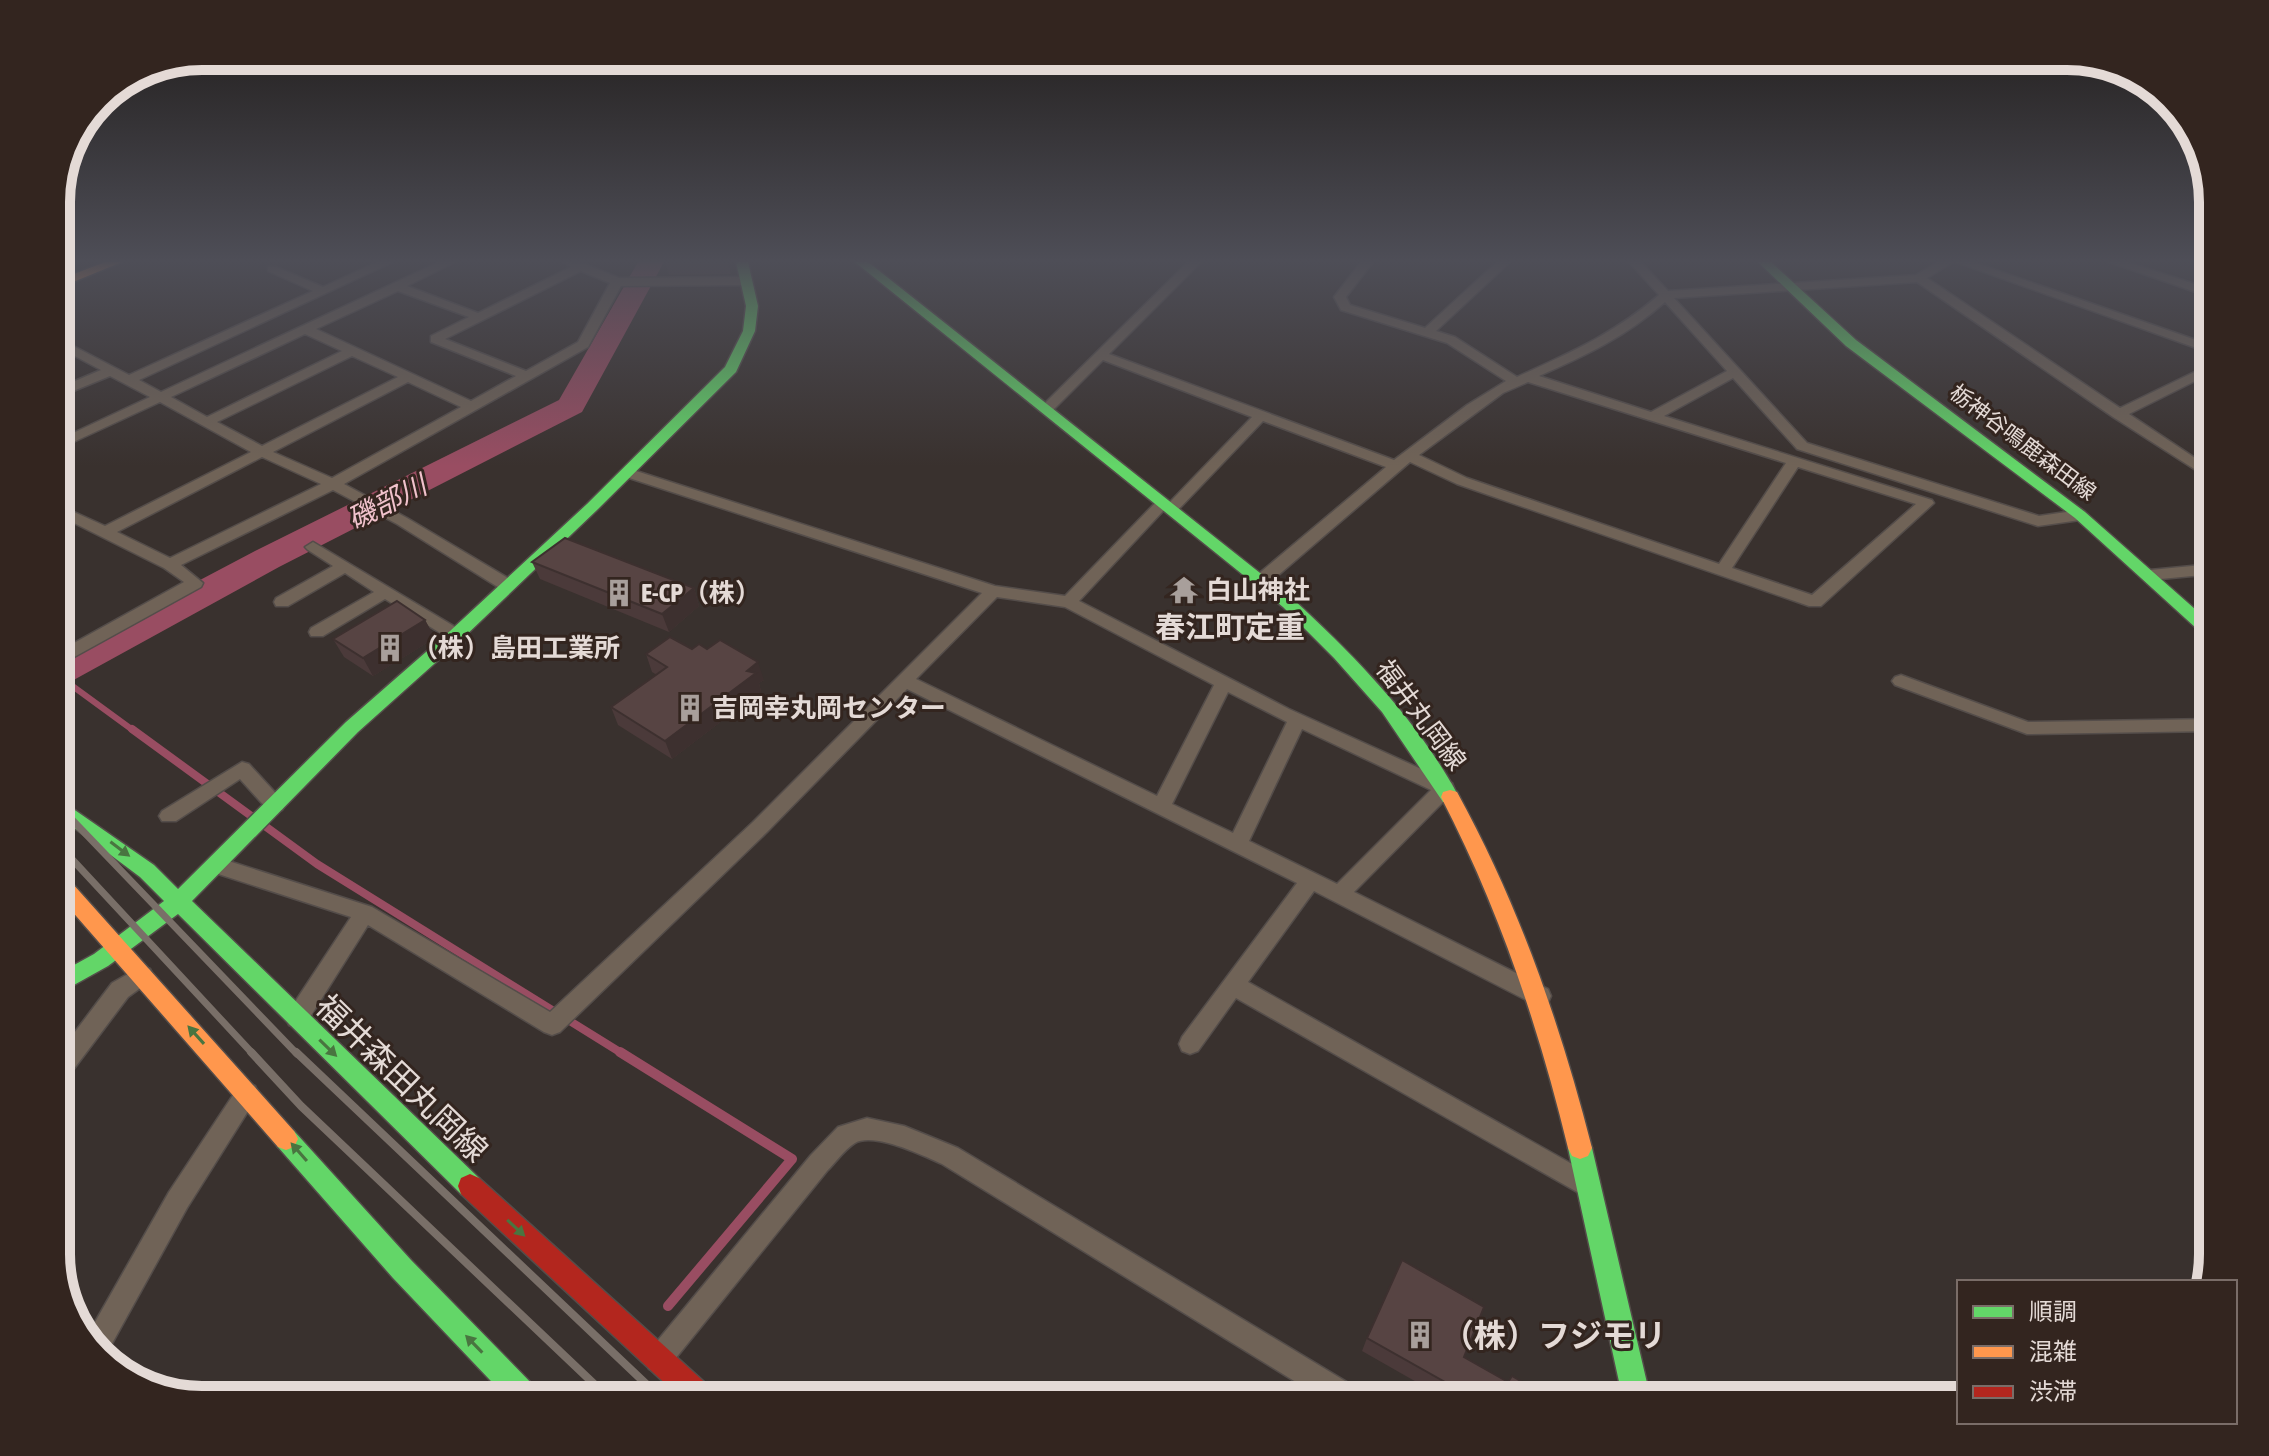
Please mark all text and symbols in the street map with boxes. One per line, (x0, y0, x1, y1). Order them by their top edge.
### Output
street label: 栃神谷鳴鹿森田線 (1945, 379, 2101, 505)
water label: 磯部川 (342, 467, 434, 535)
temple icon: 白山神社 (1169, 575, 1199, 605)
place label: 白山神社 (1206, 575, 1310, 605)
building icon: E-CP（株） (604, 578, 634, 608)
place label: E-CP（株） (641, 578, 761, 608)
district label: 春江町定重 (1155, 610, 1305, 644)
building icon: （株）島田工業所 (375, 633, 405, 663)
place label: （株）島田工業所 (412, 633, 620, 663)
street label: 福井丸岡線 (1370, 654, 1472, 776)
building icon: 吉岡幸丸岡センター (675, 693, 705, 723)
place label: 吉岡幸丸岡センター (712, 693, 946, 723)
one-way arrow (110, 841, 130, 857)
street label: 福井森田丸岡線 (309, 987, 495, 1169)
one-way arrow (187, 1026, 205, 1045)
one-way arrow (318, 1039, 337, 1057)
one-way arrow (290, 1143, 308, 1162)
one-way arrow (506, 1219, 525, 1237)
legend (1957, 1280, 2237, 1424)
text: 順調 (2029, 1298, 2077, 1325)
place label: （株）フジモリ (1442, 1317, 1666, 1354)
building icon: （株）フジモリ (1405, 1320, 1435, 1350)
one-way arrow (466, 1335, 484, 1354)
text: 混雑 (2029, 1338, 2077, 1365)
text: 渋滞 (2029, 1378, 2077, 1405)

